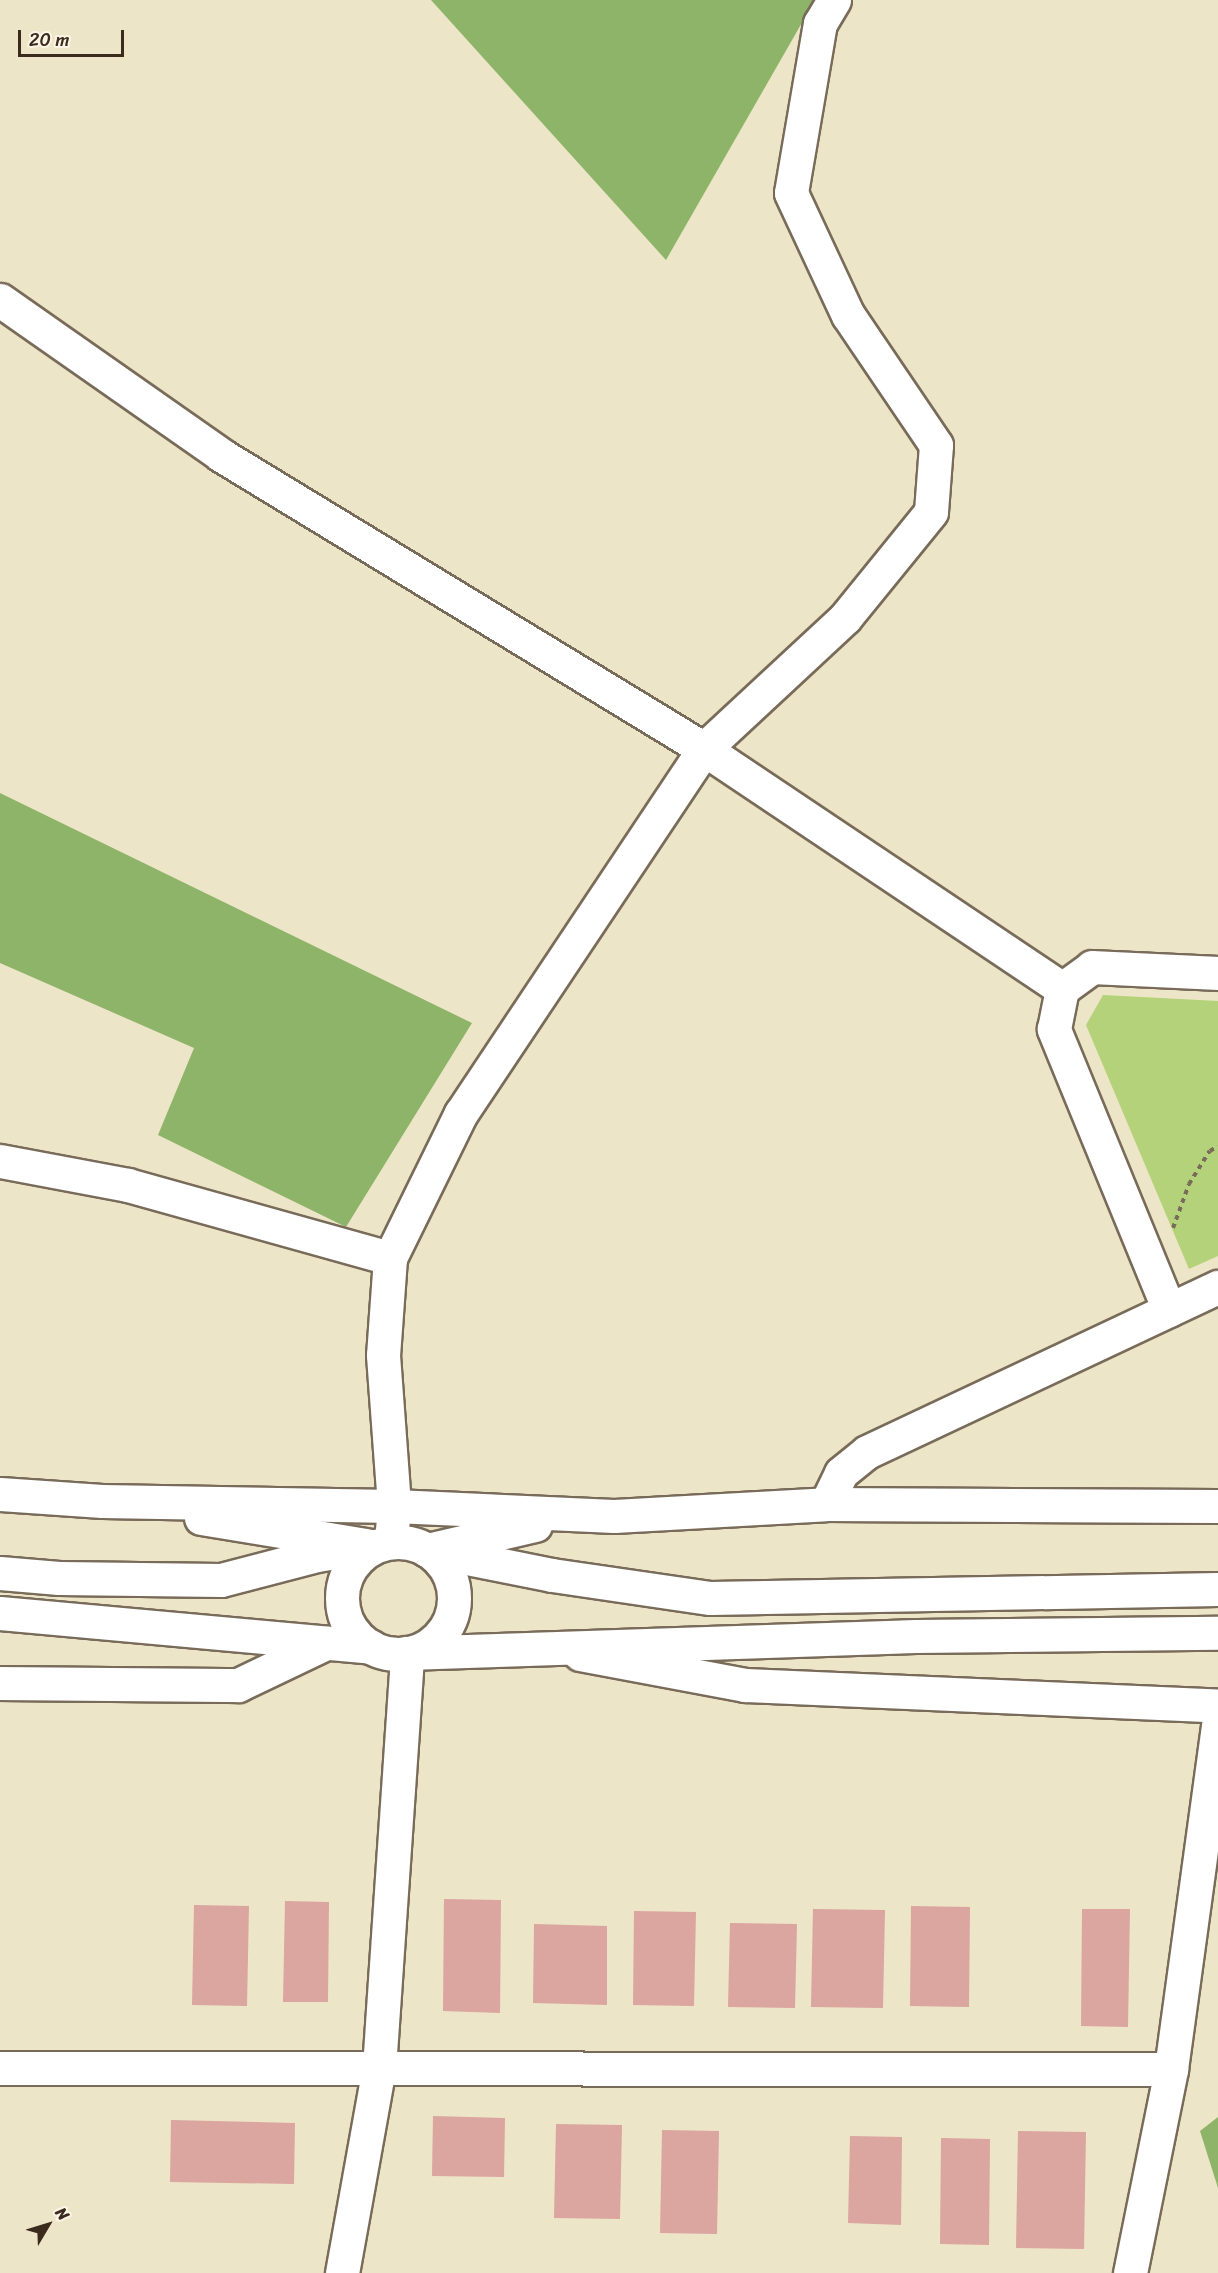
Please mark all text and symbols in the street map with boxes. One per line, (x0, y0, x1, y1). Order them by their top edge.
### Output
scale bar (21, 18, 128, 56)
text: 20 m (29, 24, 69, 56)
north arrow (18, 2195, 78, 2255)
text: N (48, 2200, 77, 2227)

